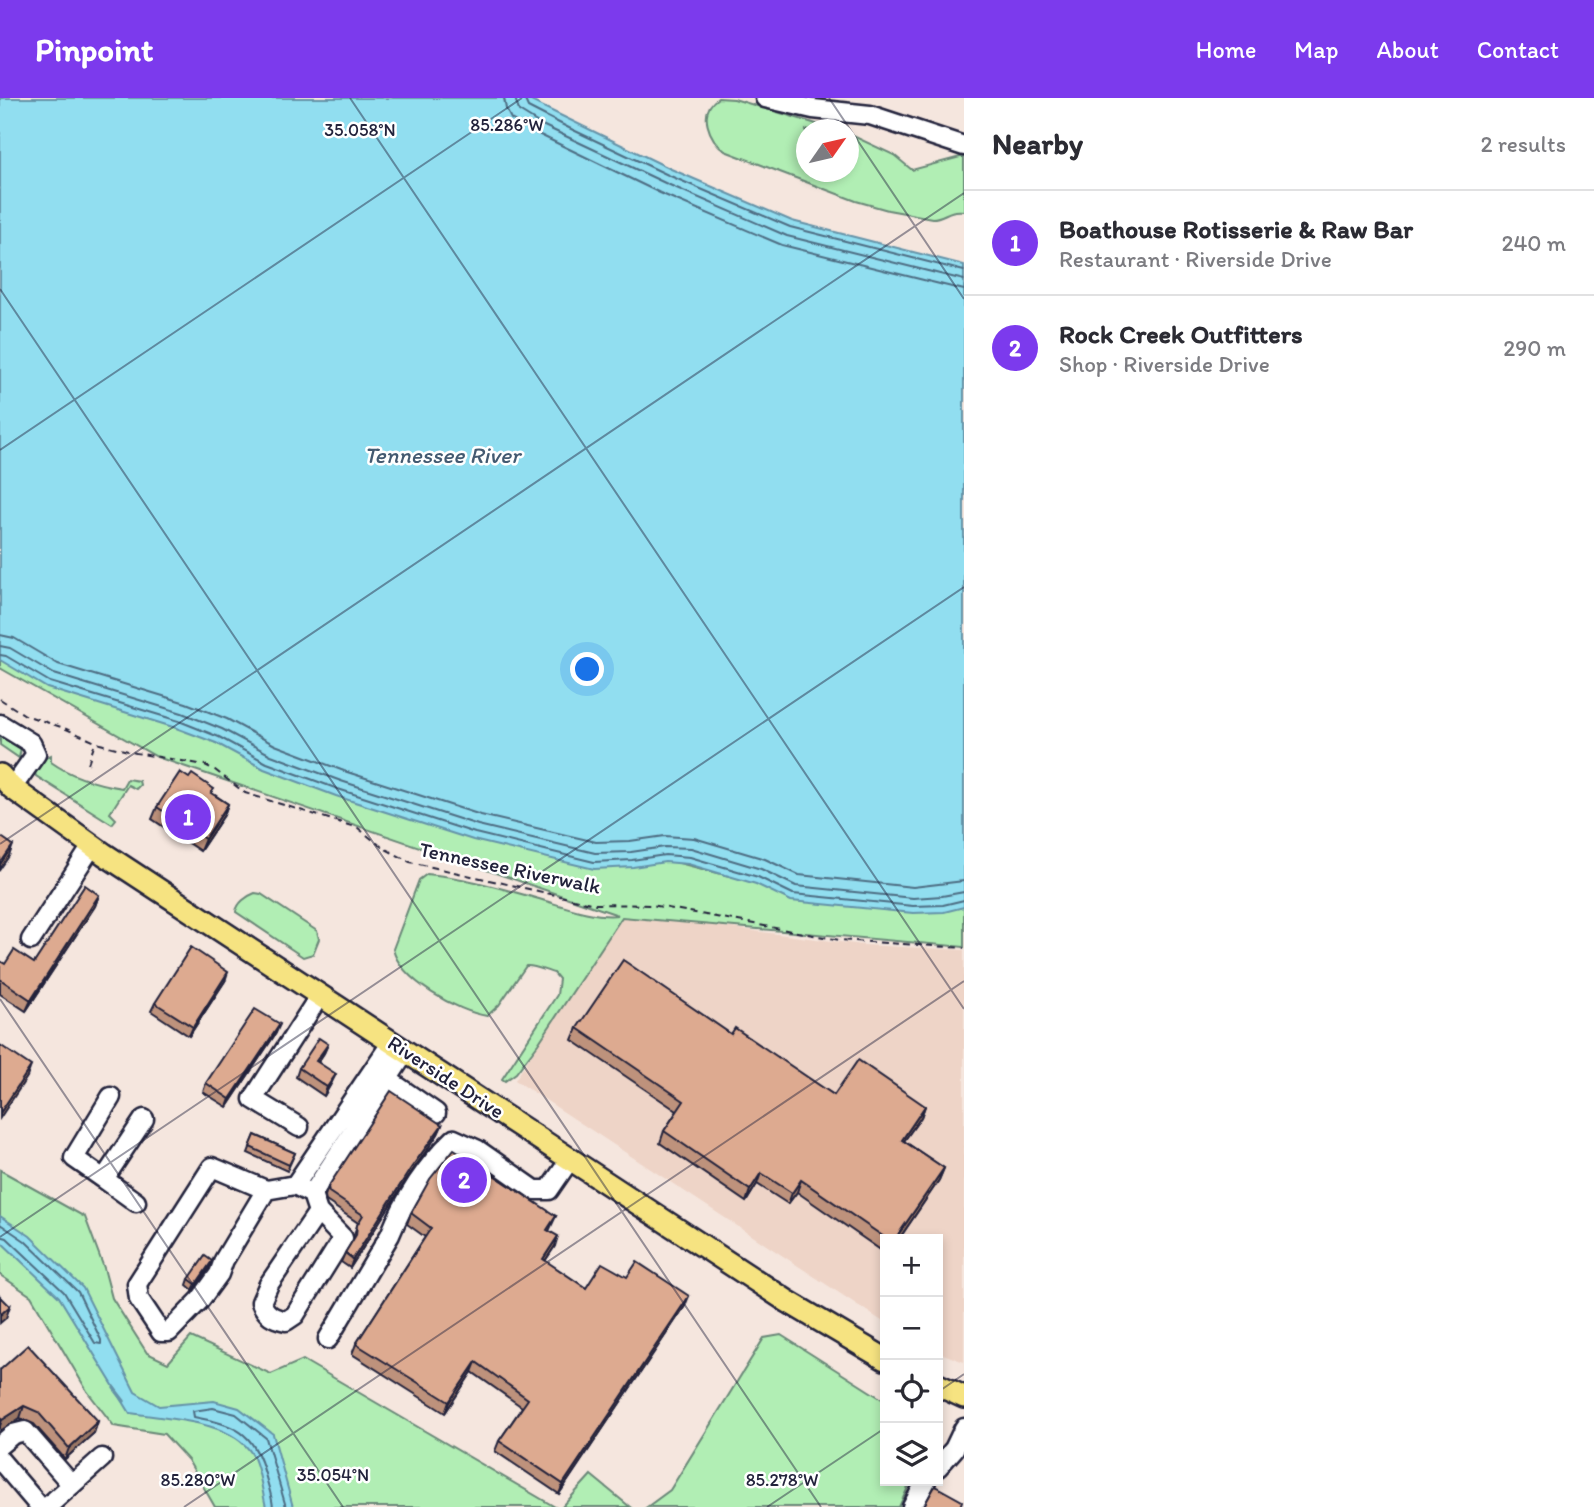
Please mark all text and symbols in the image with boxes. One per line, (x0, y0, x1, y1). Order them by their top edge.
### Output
text: Pinpoint (35, 30, 153, 69)
text: Home (1196, 35, 1256, 64)
text: Map (1294, 35, 1338, 64)
text: About (1376, 35, 1439, 64)
text: Contact (1477, 35, 1559, 64)
text: 85.286°W (470, 114, 544, 136)
text: 35.058°N (324, 119, 396, 141)
north arrow (796, 119, 859, 182)
text: Nearby (992, 125, 1083, 162)
text: 2 results (1480, 130, 1566, 158)
text: Boathouse Rotisserie & Raw Bar (1059, 213, 1413, 245)
text: 1 (1010, 229, 1020, 257)
text: 240 m (1501, 229, 1566, 257)
text: Restaurant · Riverside Drive (1059, 245, 1332, 273)
text: Rock Creek Outfitters (1059, 318, 1303, 350)
text: 2 (1009, 334, 1021, 362)
text: 290 m (1503, 334, 1566, 362)
text: Shop · Riverside Drive (1059, 350, 1270, 378)
water label: Tennessee River (364, 441, 523, 469)
your location (570, 652, 604, 686)
pin: 1 (165, 791, 211, 843)
street label: Tennessee Riverwalk (417, 836, 603, 899)
street label: Riverside Drive (383, 1030, 509, 1123)
pin: 2 (441, 1154, 487, 1206)
map controls (880, 1234, 943, 1486)
button: + (880, 1234, 943, 1297)
button: − (880, 1297, 943, 1360)
button: locate (880, 1360, 943, 1423)
button: layers (880, 1423, 943, 1486)
text: 35.054°N (297, 1464, 369, 1486)
text: 85.280°W (161, 1469, 235, 1491)
text: 85.278°W (746, 1469, 818, 1491)

